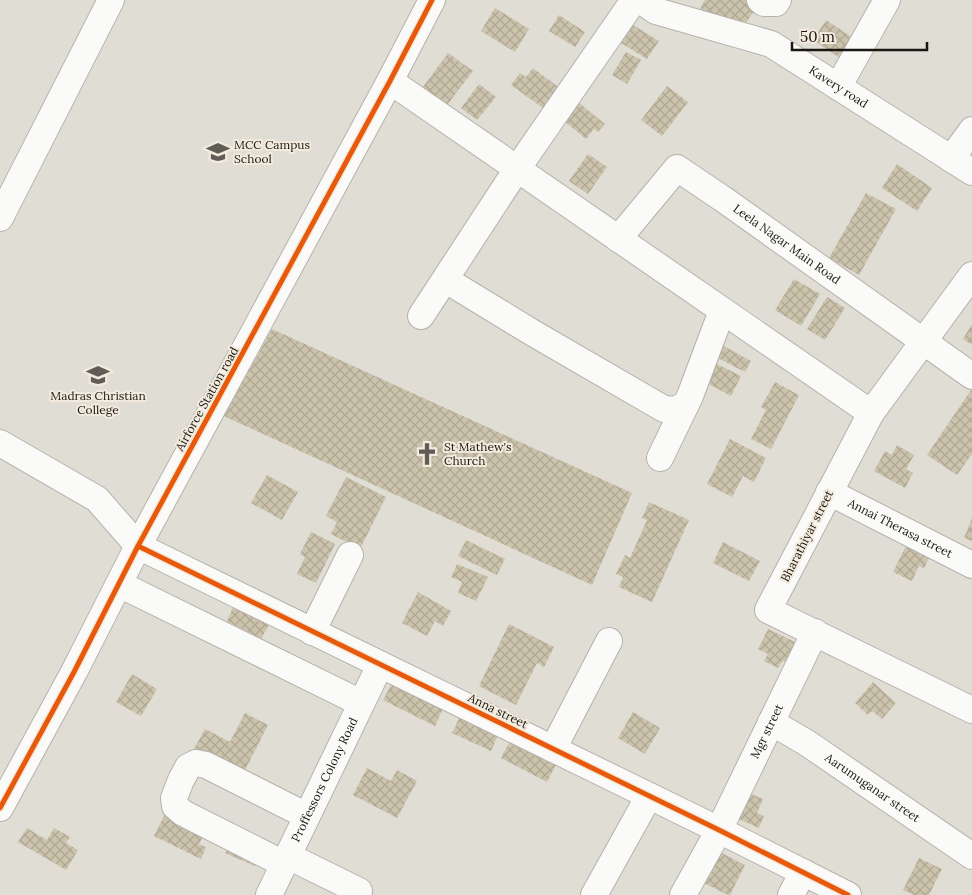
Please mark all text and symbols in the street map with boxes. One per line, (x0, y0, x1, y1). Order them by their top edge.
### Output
scale bar (792, 20, 927, 52)
text: 50 m (800, 27, 835, 46)
street label: Kavery road (806, 62, 871, 111)
place label: MCC Campus School (234, 137, 311, 166)
school or university icon: MCC Campus School (205, 139, 231, 165)
street label: Leela Nagar Main Road (731, 201, 844, 287)
street label: Airforce Station road (171, 344, 241, 454)
school or university icon: Madras Christian College (85, 362, 111, 388)
place label: Madras Christian College (50, 388, 146, 417)
place label: St Mathew's Church (444, 439, 512, 468)
church icon: St Mathew's Church (414, 441, 440, 467)
street label: Bharathiyar street (777, 487, 836, 584)
street label: Annai Therasa street (845, 495, 956, 561)
street label: Anna street (465, 689, 531, 732)
street label: Mgr street (747, 701, 786, 761)
street label: Proffessors Colony Road (288, 715, 361, 844)
street label: Aarumuganar street (822, 749, 923, 825)

